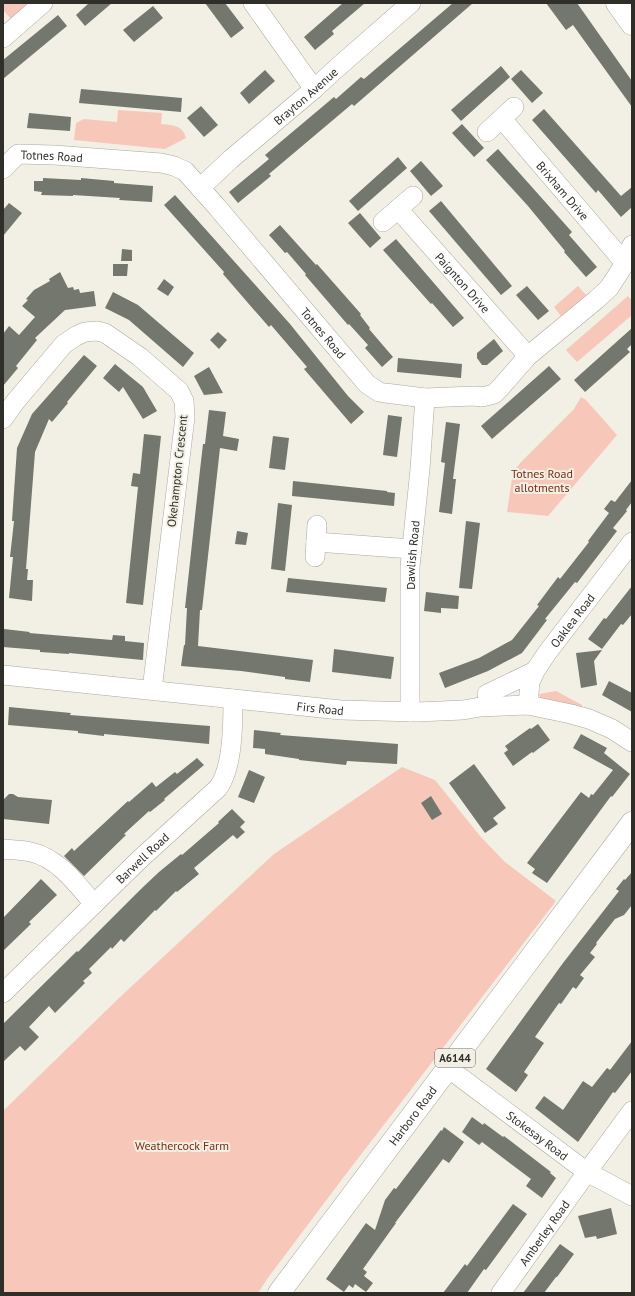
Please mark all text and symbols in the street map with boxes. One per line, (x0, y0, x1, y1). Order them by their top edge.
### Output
street label: Brayton Avenue (270, 64, 340, 128)
street label: Totnes Road (21, 147, 83, 165)
street label: Brixham Drive (534, 158, 592, 223)
street label: Paignton Drive (432, 249, 494, 316)
street label: Totnes Road (298, 304, 349, 361)
street label: Okehampton Crescent (164, 414, 190, 528)
park label: Totnes Road allotments (511, 466, 573, 495)
street label: Dawlish Road (403, 520, 422, 590)
street label: Oaklea Road (547, 590, 598, 650)
street label: Firs Road (296, 698, 345, 718)
street label: Barwell Road (112, 829, 172, 886)
road number: A6144 (435, 1049, 475, 1067)
street label: Harboro Road (385, 1083, 439, 1148)
street label: Stokesay Road (504, 1107, 572, 1163)
park label: Weathercock Farm (135, 1138, 229, 1153)
street label: Amberley Road (516, 1197, 572, 1268)

